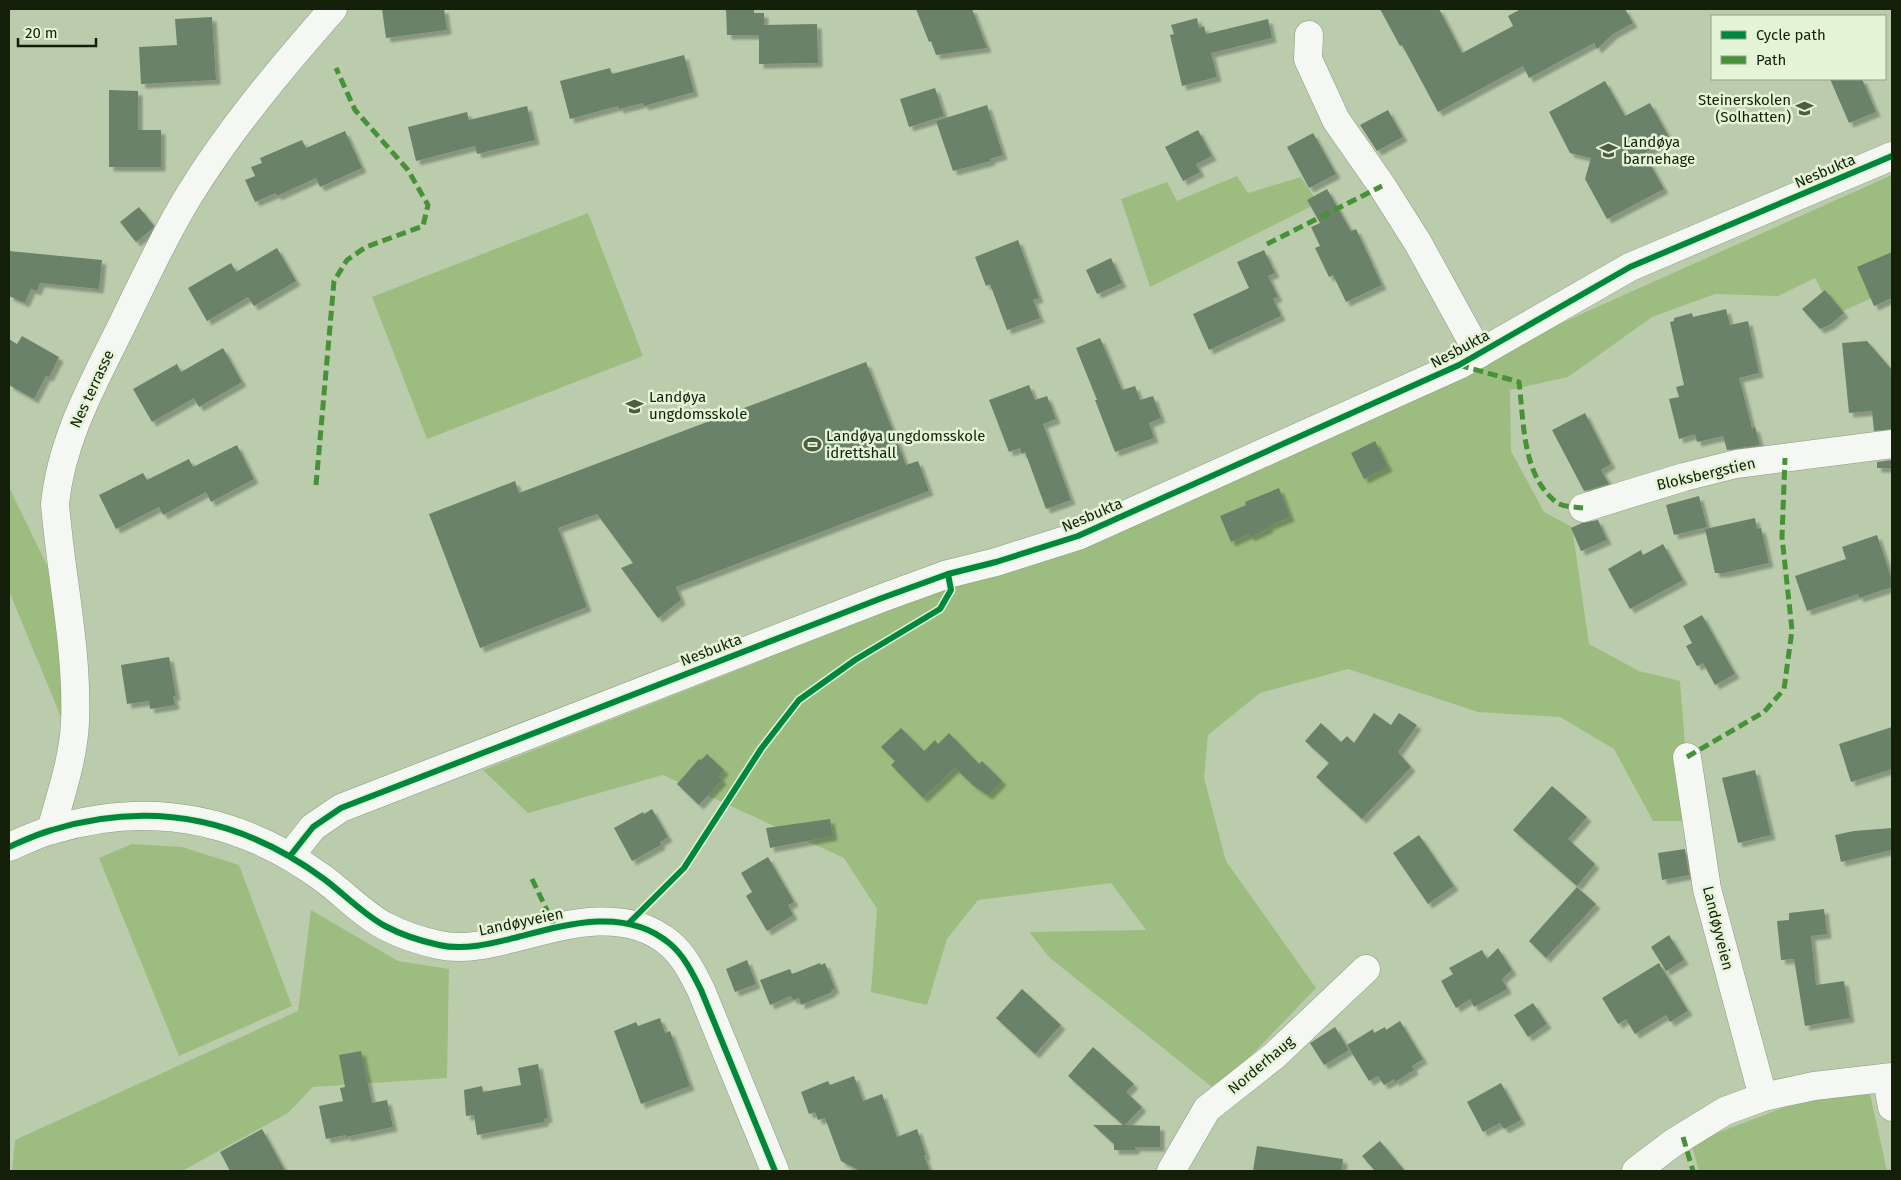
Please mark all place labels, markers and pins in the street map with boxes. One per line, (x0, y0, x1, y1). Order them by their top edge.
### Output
place label: Steinerskolen (Solhatten) (1698, 91, 1791, 126)
school or university icon: Steinerskolen (Solhatten) (1795, 99, 1815, 119)
place label: Landøya barnehage (1623, 133, 1695, 168)
school or university icon: Landøya barnehage (1599, 141, 1619, 161)
place label: Landøya ungdomsskole (649, 388, 747, 423)
school or university icon: Landøya ungdomsskole (625, 396, 645, 416)
place label: Landøya ungdomsskole idrettshall (826, 427, 986, 462)
sports icon: Landøya ungdomsskole idrettshall (802, 435, 822, 455)

